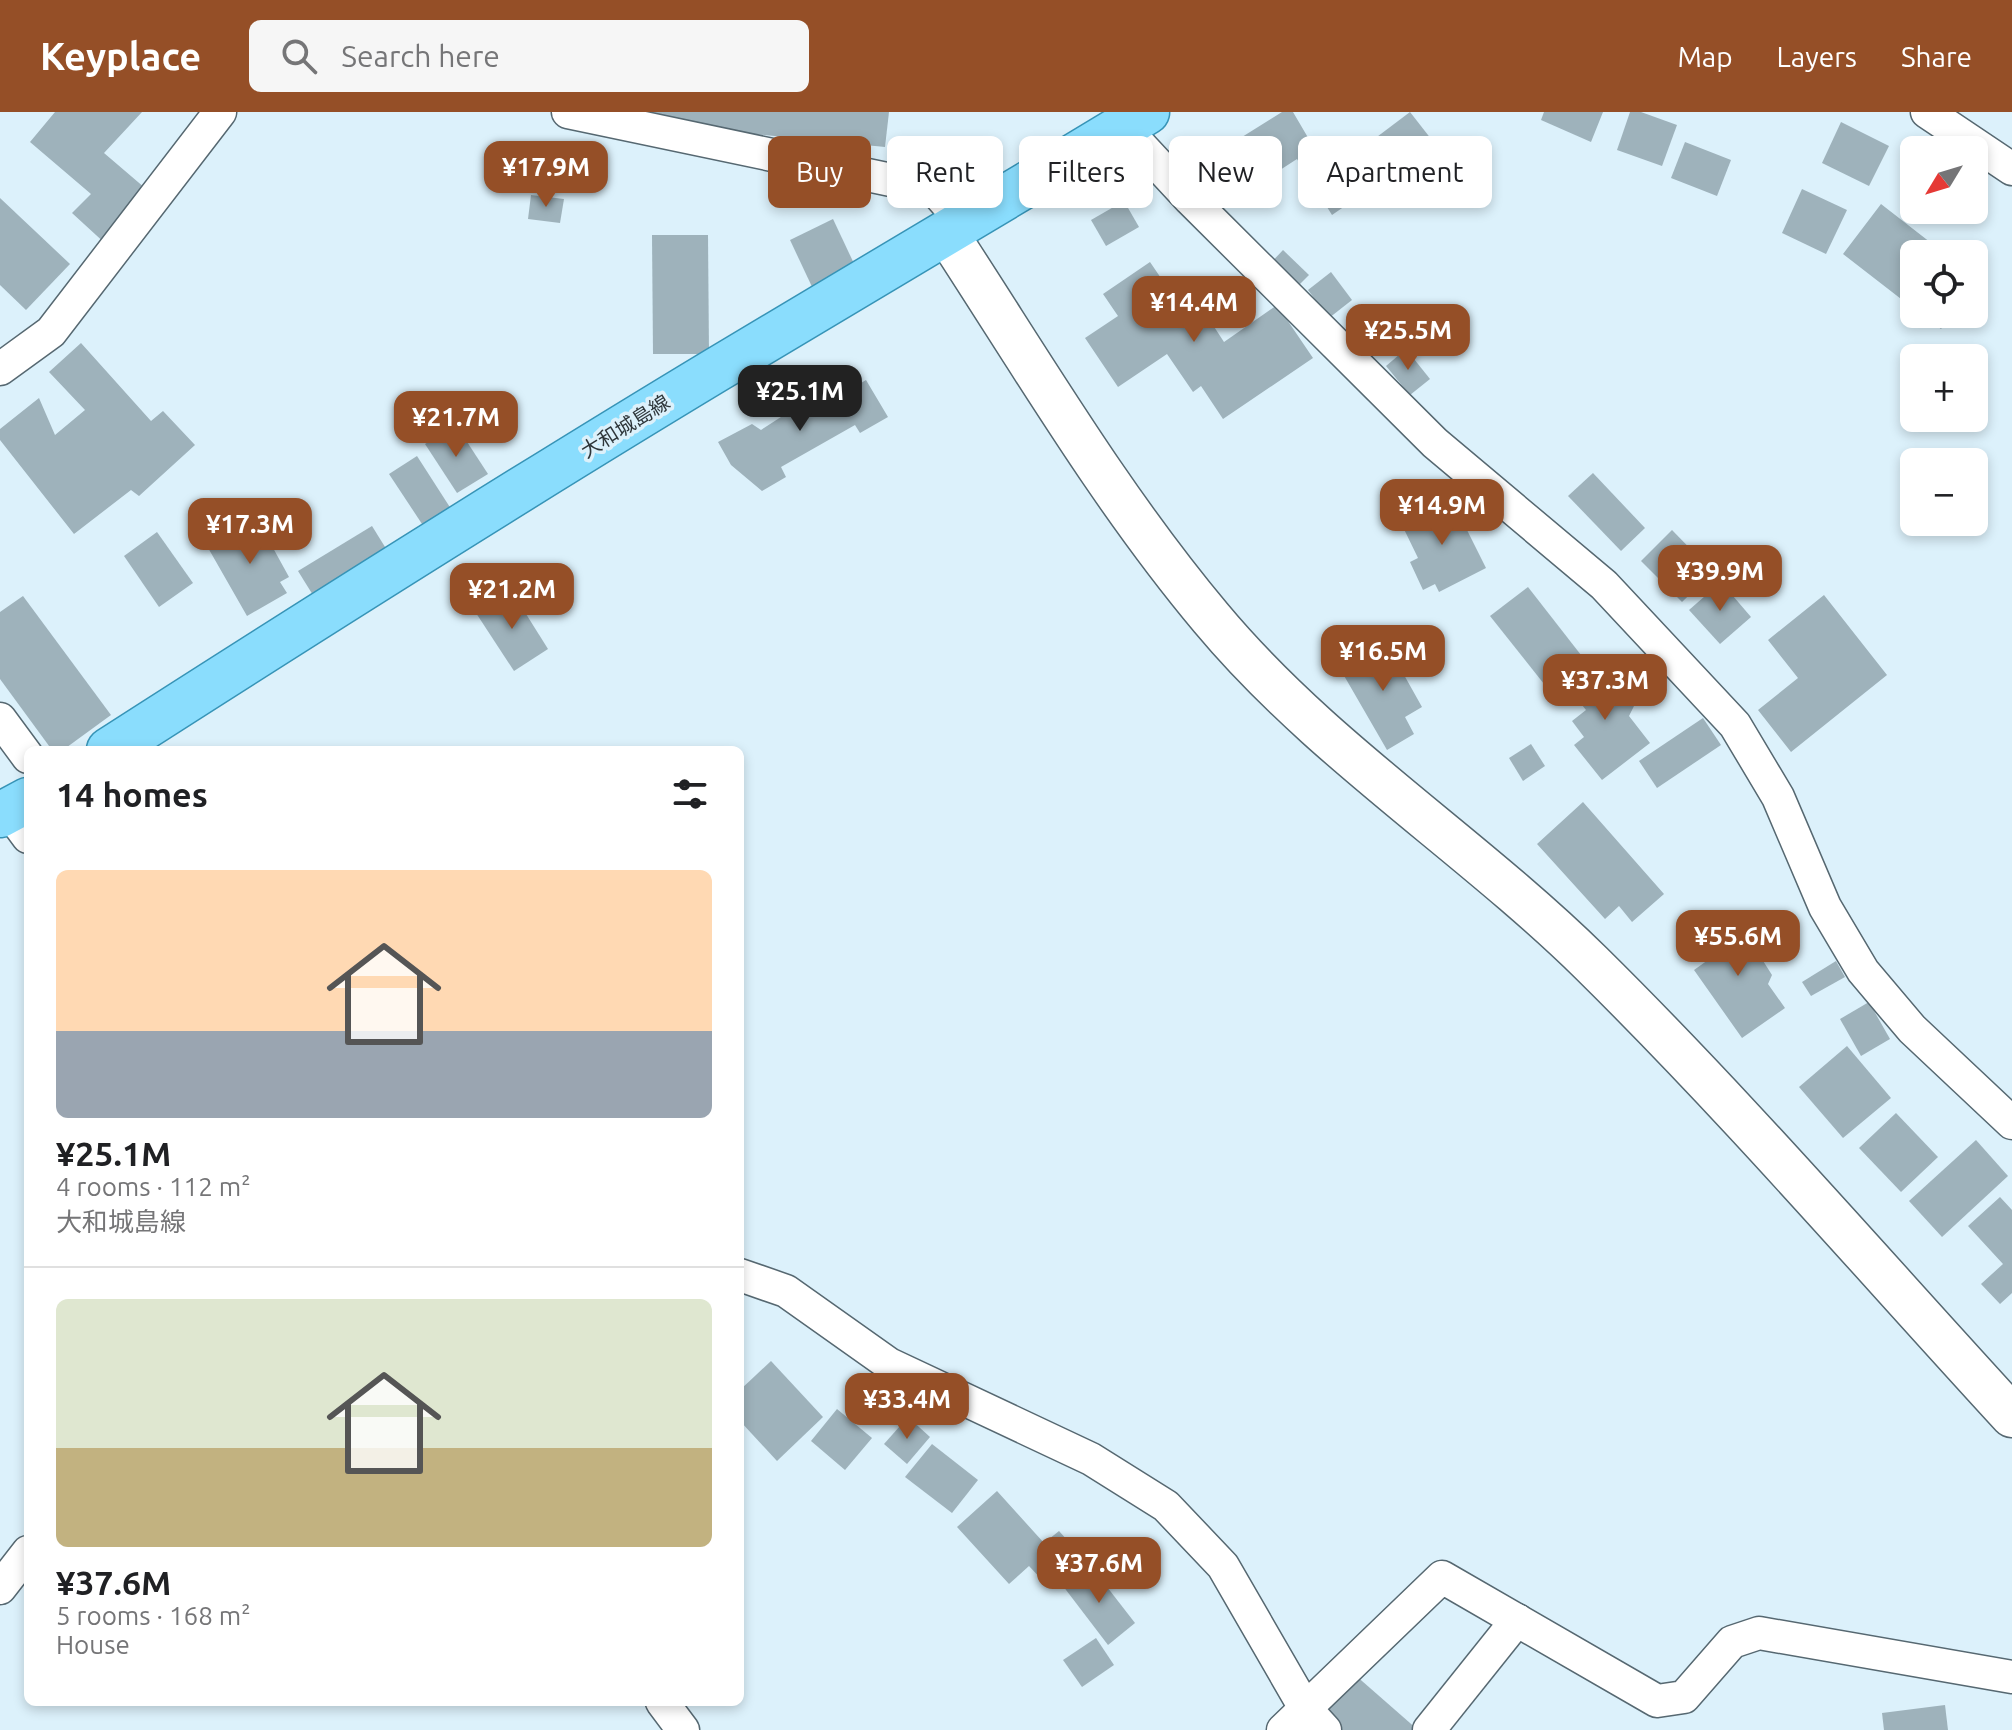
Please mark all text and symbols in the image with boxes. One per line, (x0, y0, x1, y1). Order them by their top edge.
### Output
search box (249, 20, 809, 92)
icon: search (277, 34, 321, 78)
text: Keyplace (40, 35, 201, 77)
text: Search here (341, 39, 500, 73)
text: Map (1677, 41, 1733, 72)
text: Layers (1777, 41, 1857, 72)
text: Share (1901, 41, 1972, 72)
chip: Buy (768, 136, 871, 208)
chip: Rent (887, 136, 1003, 208)
chip: Filters (1019, 136, 1153, 208)
chip: New (1169, 136, 1282, 208)
chip: Apartment (1298, 136, 1492, 208)
north arrow (1900, 136, 1988, 224)
map controls (1900, 136, 1988, 536)
pin: ¥17.9M (481, 141, 611, 209)
text: ¥17.9M (502, 152, 590, 181)
button: locate (1900, 240, 1988, 328)
pin: ¥14.4M (1129, 276, 1259, 344)
text: ¥14.4M (1150, 287, 1238, 316)
pin: ¥25.5M (1343, 304, 1473, 372)
text: ¥25.5M (1364, 315, 1452, 344)
button: + (1900, 344, 1988, 432)
pin: ¥25.1M (735, 365, 865, 433)
text: ¥25.1M (756, 376, 844, 405)
street label: 大和城島線 (577, 390, 673, 462)
pin: ¥21.7M (391, 391, 521, 459)
text: ¥21.7M (412, 402, 500, 431)
button: − (1900, 448, 1988, 536)
pin: ¥14.9M (1377, 479, 1507, 547)
text: ¥14.9M (1398, 490, 1486, 519)
pin: ¥17.3M (185, 498, 315, 566)
text: ¥17.3M (206, 509, 294, 538)
pin: ¥39.9M (1655, 545, 1785, 613)
text: ¥39.9M (1676, 556, 1764, 585)
pin: ¥21.2M (447, 563, 577, 631)
text: ¥21.2M (468, 574, 556, 603)
pin: ¥16.5M (1318, 625, 1448, 693)
text: ¥16.5M (1339, 636, 1427, 665)
pin: ¥37.3M (1540, 654, 1670, 722)
text: ¥37.3M (1561, 665, 1649, 694)
icon: filters (668, 772, 712, 816)
text: 14 homes (56, 775, 208, 813)
pin: ¥55.6M (1673, 910, 1803, 978)
text: ¥55.6M (1694, 921, 1782, 950)
icon: home (312, 922, 456, 1066)
text: ¥25.1M (56, 1134, 171, 1172)
text: 4 rooms · 112 m² (56, 1172, 251, 1201)
text: 大和城島線 (56, 1207, 186, 1236)
icon: home (312, 1351, 456, 1495)
pin: ¥33.4M (842, 1373, 972, 1441)
text: ¥33.4M (863, 1384, 951, 1413)
pin: ¥37.6M (1034, 1537, 1164, 1605)
text: ¥37.6M (1055, 1548, 1143, 1577)
text: ¥37.6M (56, 1563, 171, 1601)
text: 5 rooms · 168 m² (56, 1601, 251, 1630)
text: House (56, 1630, 130, 1659)

